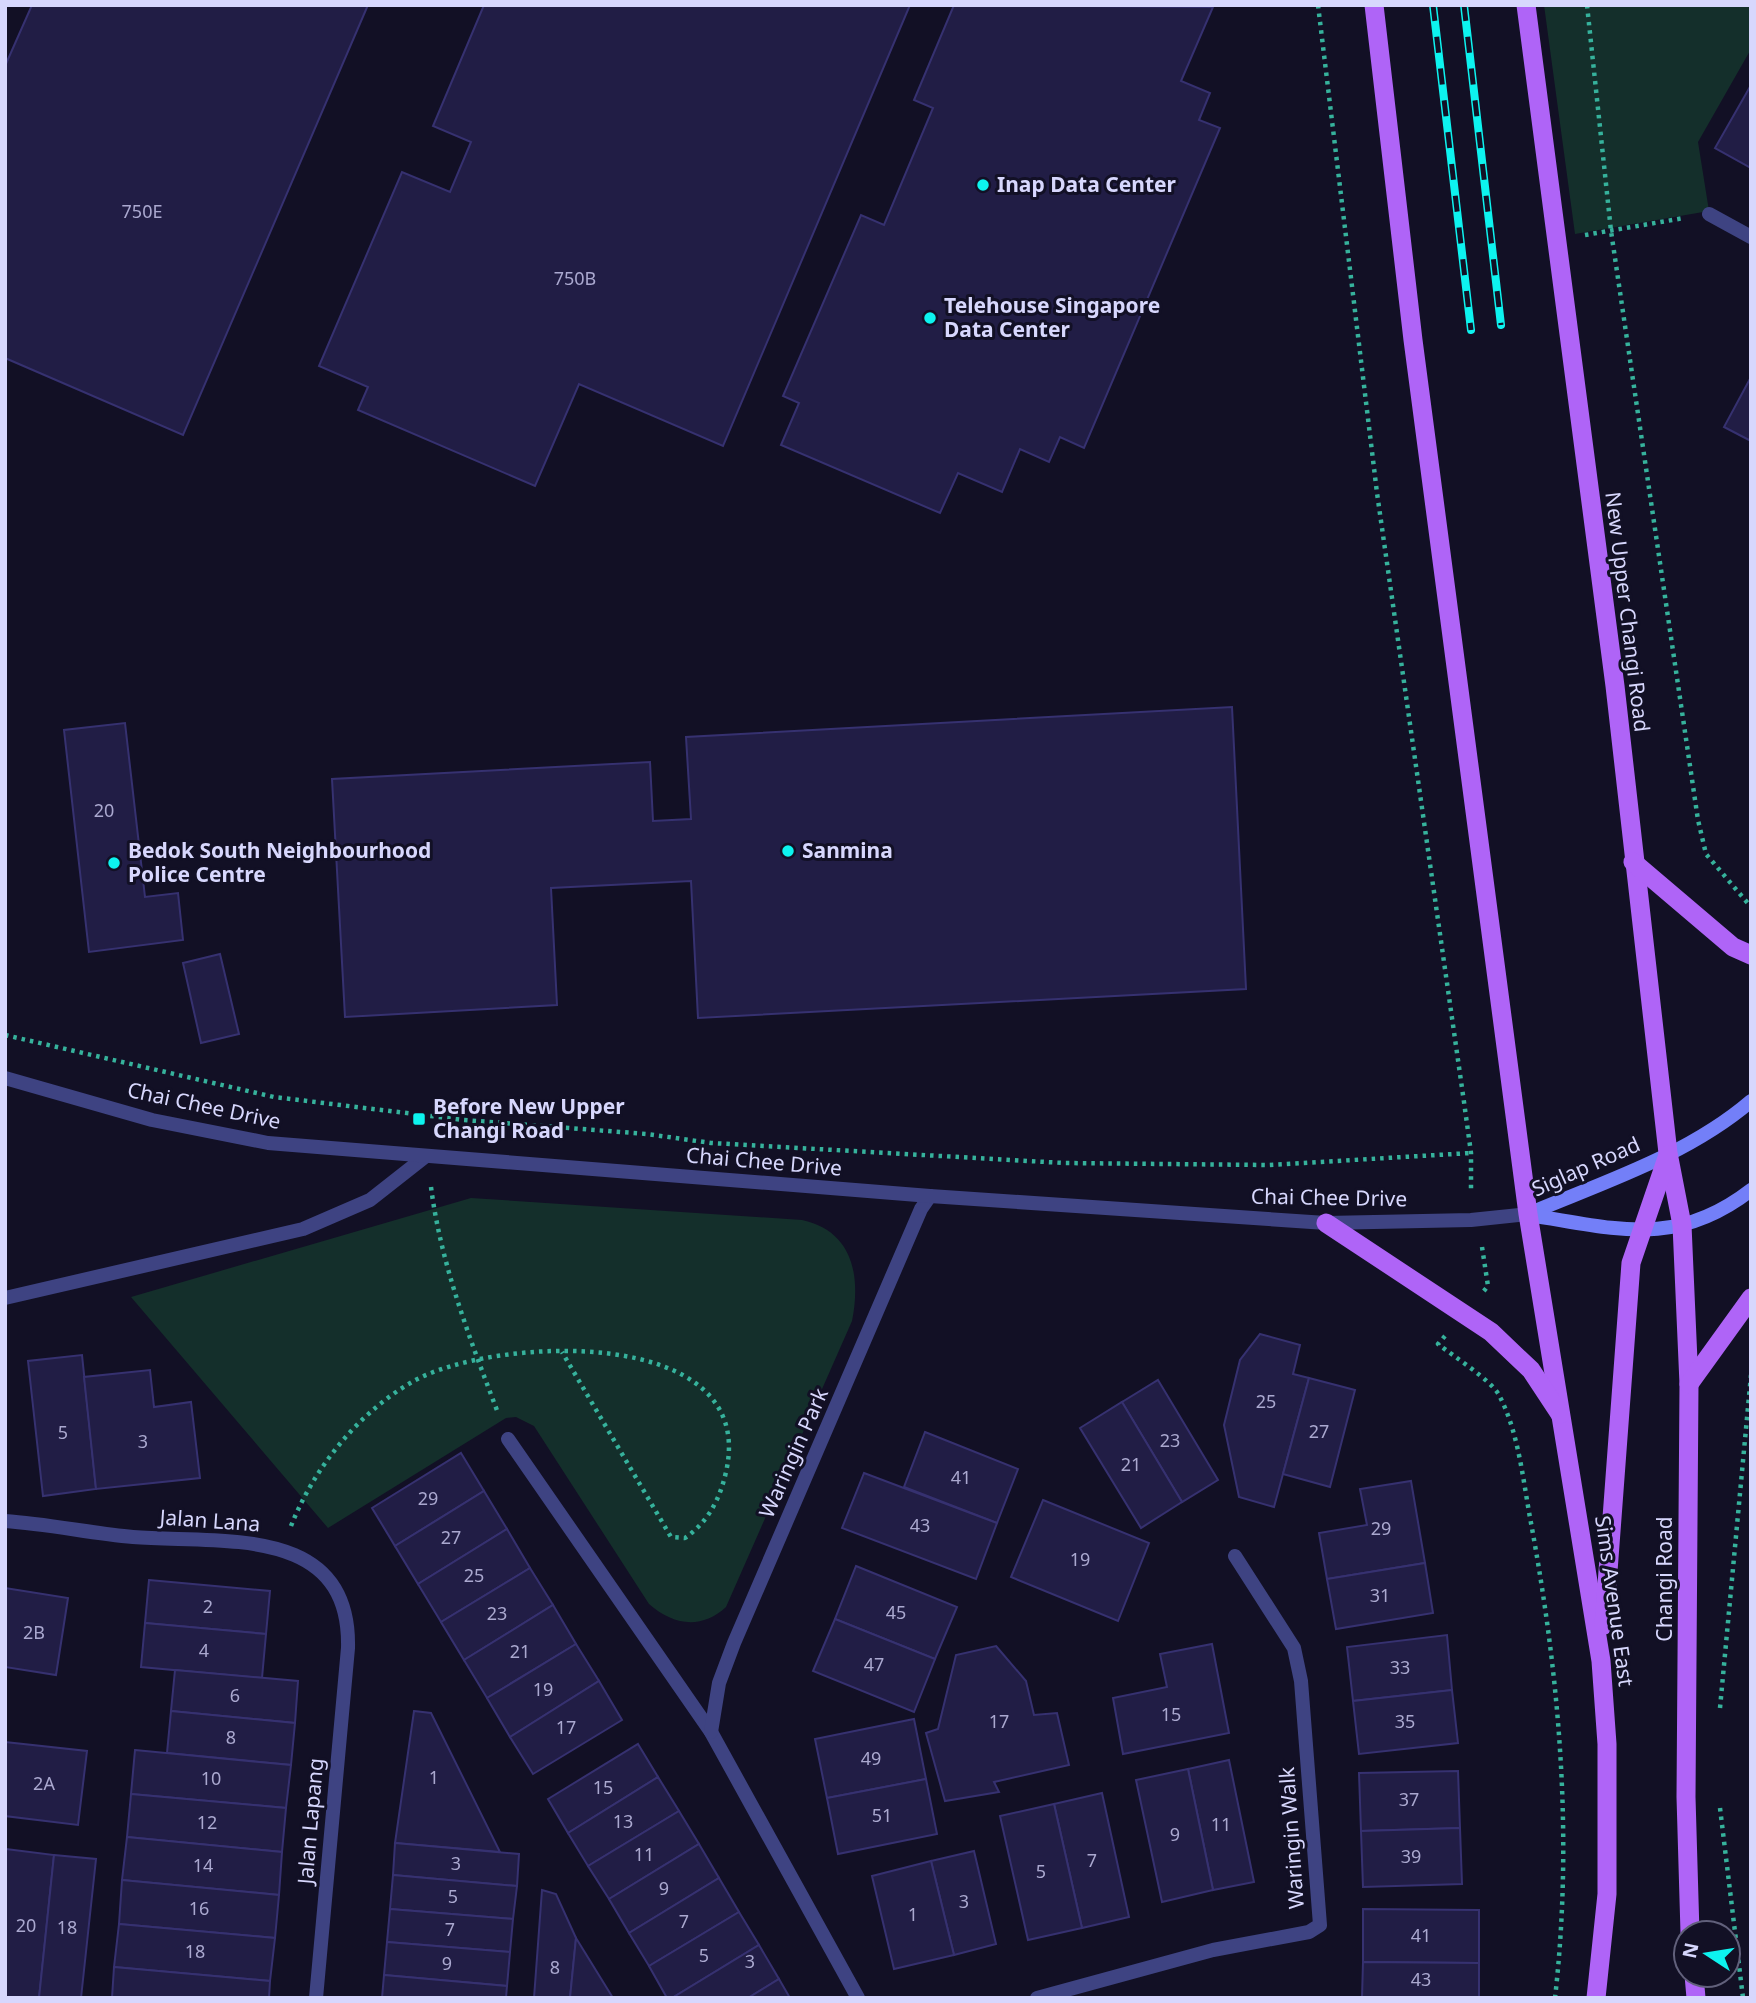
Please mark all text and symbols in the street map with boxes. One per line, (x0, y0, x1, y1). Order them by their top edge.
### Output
place label: Inap Data Center (997, 170, 1177, 198)
marker: Inap Data Center (975, 177, 991, 193)
house number: 750E (122, 199, 162, 223)
house number: 750B (554, 266, 596, 290)
place label: Telehouse Singapore Data Center (944, 291, 1160, 343)
marker: Telehouse Singapore Data Center (922, 310, 938, 326)
street label: New Upper Changi Road (1599, 490, 1657, 734)
house number: 20 (94, 798, 114, 822)
place label: Bedok South Neighbourhood Police Centre (128, 836, 431, 888)
place label: Sanmina (802, 836, 893, 864)
marker: Sanmina (780, 843, 796, 859)
marker: Bedok South Neighbourhood Police Centre (106, 855, 122, 871)
street label: Chai Chee Drive (125, 1075, 284, 1135)
place label: Before New Upper Changi Road (433, 1092, 625, 1144)
marker: Before New Upper Changi Road (411, 1111, 427, 1127)
street label: Siglap Road (1527, 1130, 1644, 1202)
street label: Chai Chee Drive (685, 1140, 843, 1182)
street label: Chai Chee Drive (1251, 1182, 1407, 1212)
street label: Waringin Park (752, 1383, 834, 1522)
house number: 25 (1256, 1389, 1276, 1413)
house number: 27 (1309, 1419, 1329, 1443)
house number: 5 (58, 1420, 68, 1444)
house number: 23 (1160, 1428, 1180, 1452)
house number: 3 (138, 1429, 148, 1453)
house number: 21 (1121, 1452, 1141, 1476)
house number: 41 (951, 1465, 971, 1489)
house number: 29 (418, 1486, 438, 1510)
street label: Jalan Lana (157, 1502, 261, 1537)
house number: 43 (910, 1513, 930, 1537)
street label: Sims Avenue East (1589, 1514, 1641, 1689)
house number: 29 (1371, 1516, 1391, 1540)
street label: Changi Road (1650, 1516, 1678, 1642)
house number: 27 (441, 1525, 461, 1549)
house number: 19 (1070, 1547, 1090, 1571)
house number: 25 (464, 1563, 484, 1587)
house number: 31 (1370, 1583, 1390, 1607)
house number: 2 (203, 1594, 213, 1618)
house number: 45 (886, 1600, 906, 1624)
house number: 23 (487, 1601, 507, 1625)
house number: 2B (23, 1620, 45, 1644)
house number: 4 (199, 1638, 209, 1662)
house number: 21 (510, 1639, 530, 1663)
house number: 47 (864, 1652, 884, 1676)
house number: 33 (1390, 1655, 1410, 1679)
house number: 19 (533, 1677, 553, 1701)
house number: 6 (230, 1683, 240, 1707)
house number: 15 (1161, 1702, 1181, 1726)
house number: 17 (989, 1709, 1009, 1733)
house number: 35 (1395, 1709, 1415, 1733)
house number: 17 (556, 1715, 576, 1739)
house number: 8 (226, 1725, 236, 1749)
house number: 49 (861, 1746, 881, 1770)
street label: Jalan Lapang (290, 1757, 329, 1887)
house number: 1 (429, 1765, 439, 1789)
street label: Waringin Walk (1272, 1765, 1310, 1910)
house number: 10 (201, 1766, 221, 1790)
house number: 2A (33, 1771, 55, 1795)
house number: 15 (593, 1775, 613, 1799)
house number: 37 (1399, 1787, 1419, 1811)
house number: 51 (872, 1803, 892, 1827)
house number: 13 (613, 1809, 633, 1833)
house number: 12 (197, 1810, 217, 1834)
house number: 11 (1211, 1812, 1231, 1836)
house number: 9 (1170, 1822, 1180, 1846)
house number: 11 (634, 1842, 654, 1866)
house number: 39 (1401, 1844, 1421, 1868)
house number: 7 (1087, 1848, 1097, 1872)
house number: 3 (451, 1851, 461, 1875)
house number: 14 (193, 1853, 213, 1877)
house number: 5 (1036, 1859, 1046, 1883)
house number: 9 (659, 1876, 669, 1900)
house number: 5 (448, 1884, 458, 1908)
house number: 3 (959, 1889, 969, 1913)
house number: 16 (189, 1896, 209, 1920)
house number: 1 (908, 1902, 918, 1926)
house number: 7 (679, 1909, 689, 1933)
house number: 20 (16, 1913, 36, 1937)
house number: 18 (57, 1915, 77, 1939)
house number: 7 (445, 1917, 455, 1941)
north arrow (1672, 1919, 1742, 1989)
house number: 41 (1411, 1923, 1431, 1947)
house number: 18 (185, 1939, 205, 1963)
text: N (1676, 1940, 1705, 1961)
house number: 5 (699, 1943, 709, 1967)
house number: 3 (745, 1949, 755, 1973)
house number: 9 (442, 1951, 452, 1975)
house number: 8 (550, 1955, 560, 1979)
house number: 43 (1411, 1967, 1431, 1991)

